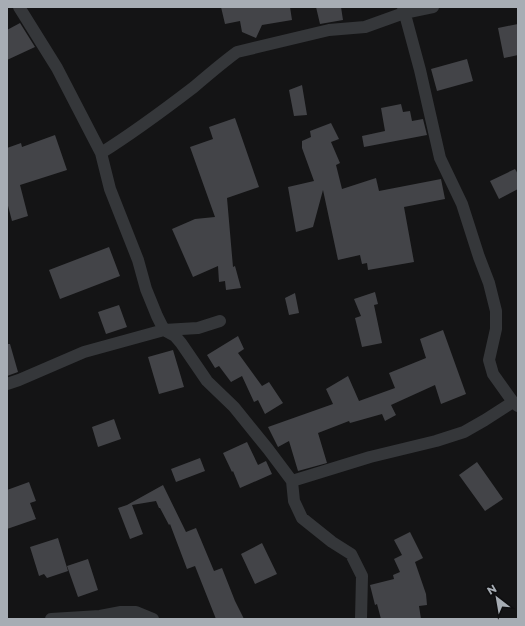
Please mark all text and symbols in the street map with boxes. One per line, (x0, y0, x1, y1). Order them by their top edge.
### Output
north arrow (477, 578, 517, 618)
text: N (484, 581, 499, 598)

